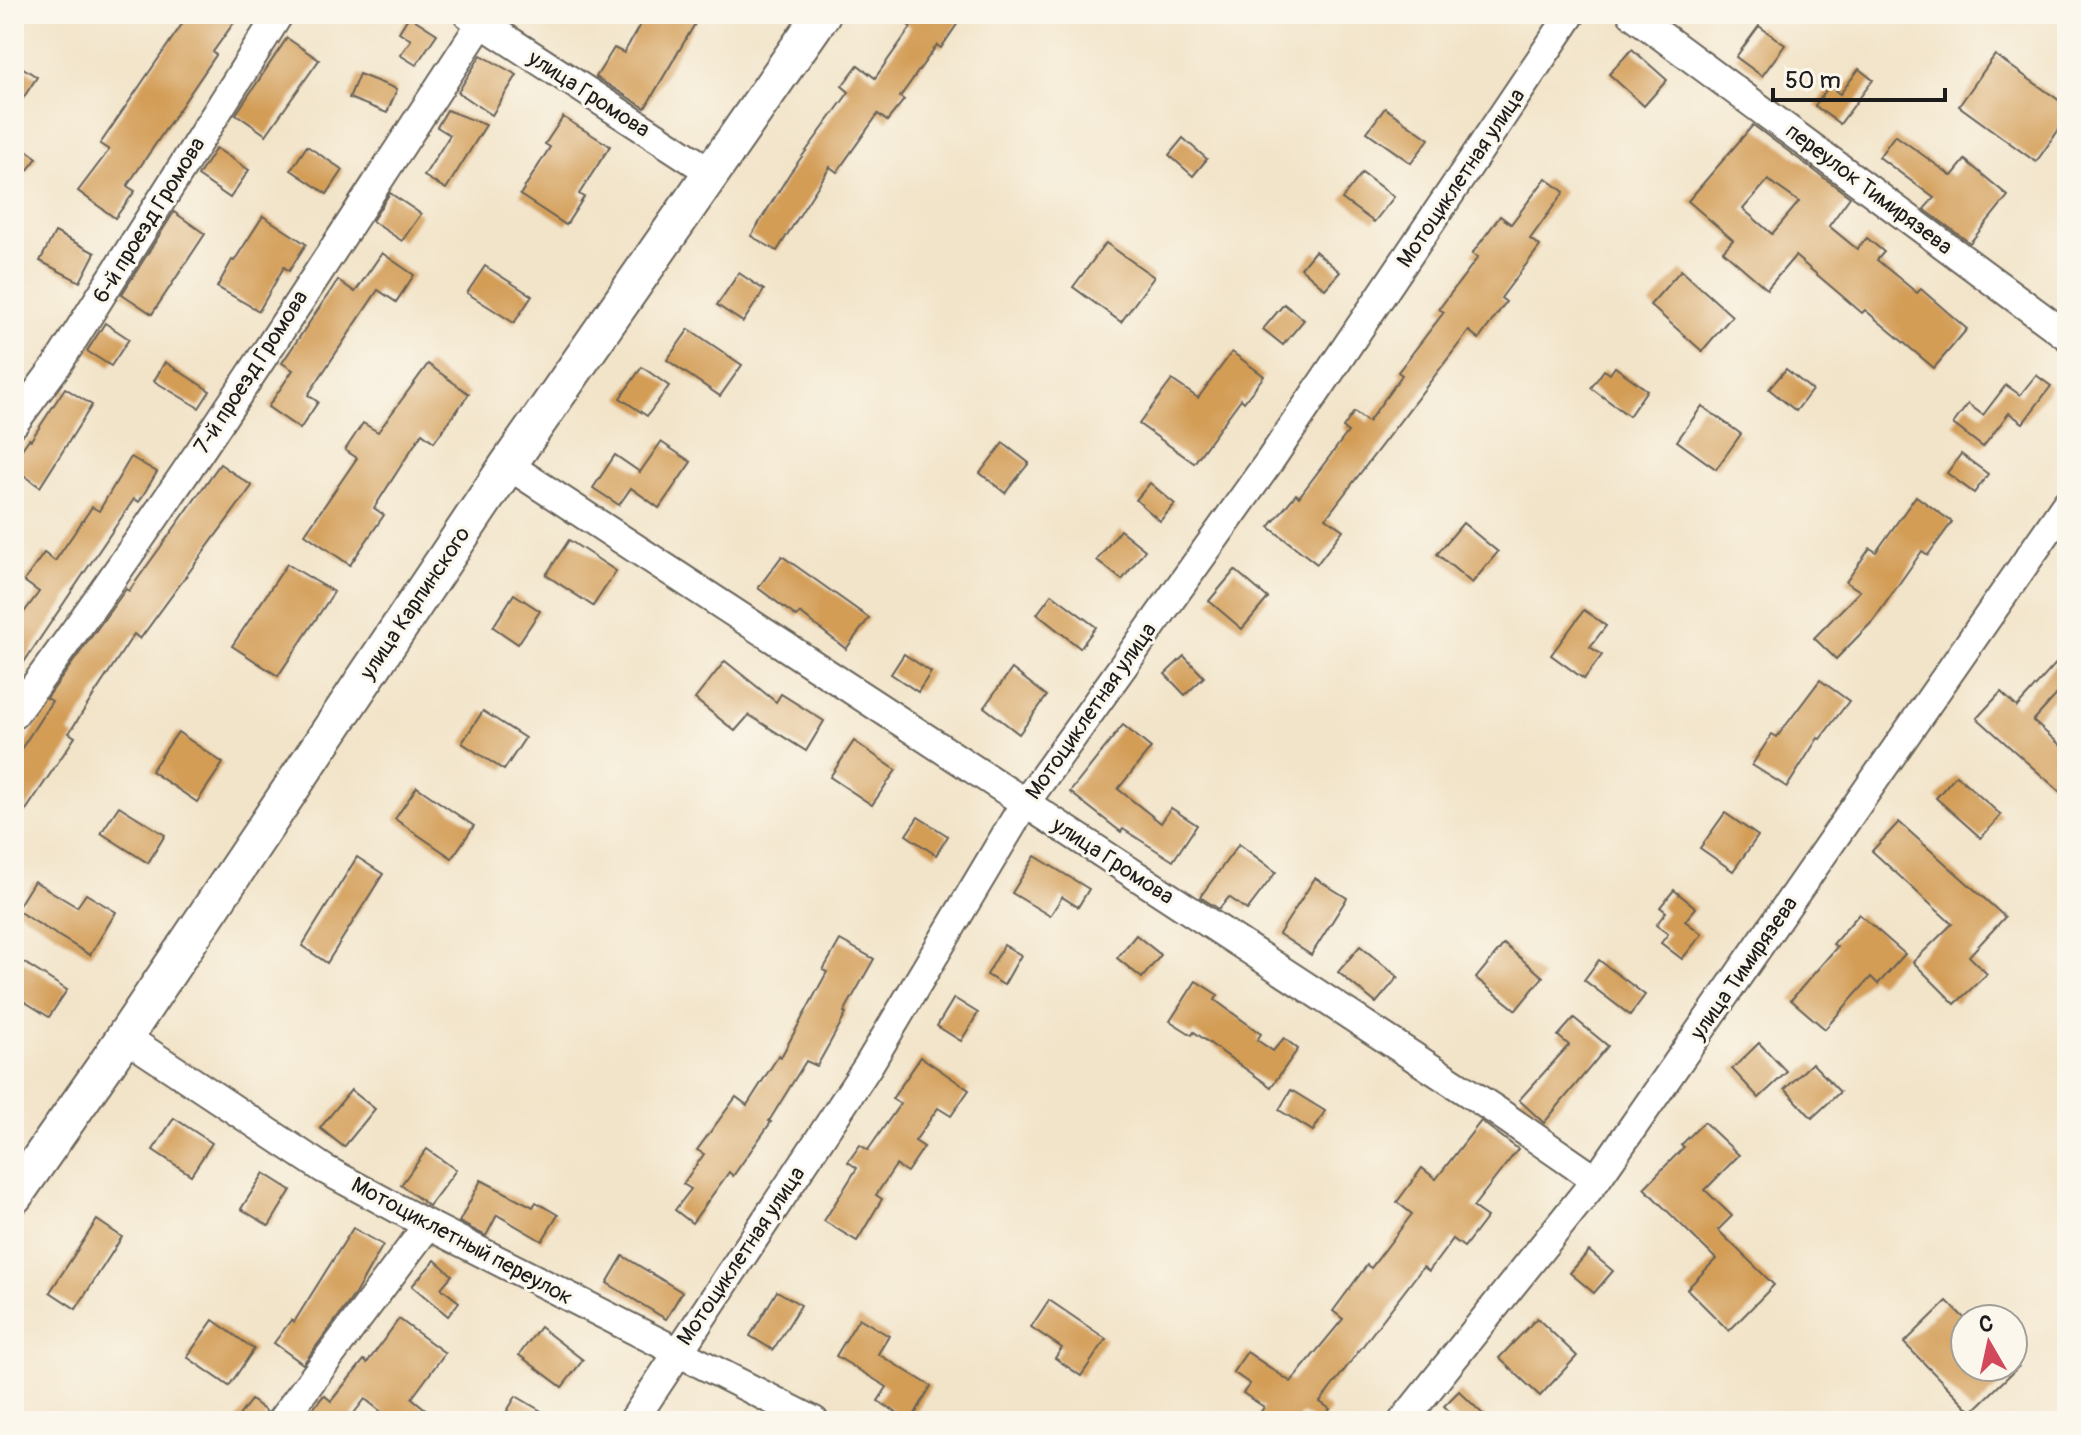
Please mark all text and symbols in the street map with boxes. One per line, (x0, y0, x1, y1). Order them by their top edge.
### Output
street label: улица Громова (522, 44, 655, 144)
scale bar (1773, 52, 1945, 102)
text: 50 m (1785, 66, 1841, 95)
street label: Мотоциклетная улица (1391, 83, 1531, 273)
street label: переулок Тимирязева (1780, 117, 1958, 261)
street label: 6-й проезд Громова (87, 132, 211, 308)
street label: 7-й проезд Громова (188, 285, 314, 459)
street label: улица Карпинского (353, 521, 477, 686)
street label: Мотоциклетная улица (1019, 617, 1163, 805)
street label: улица Громова (1046, 811, 1179, 911)
street label: улица Тимирязева (1683, 891, 1804, 1046)
street label: Мотоциклетная улица (671, 1161, 811, 1351)
street label: Мотоциклетный переулок (347, 1171, 577, 1311)
north arrow (1949, 1303, 2029, 1383)
text: С (1977, 1309, 1995, 1339)

